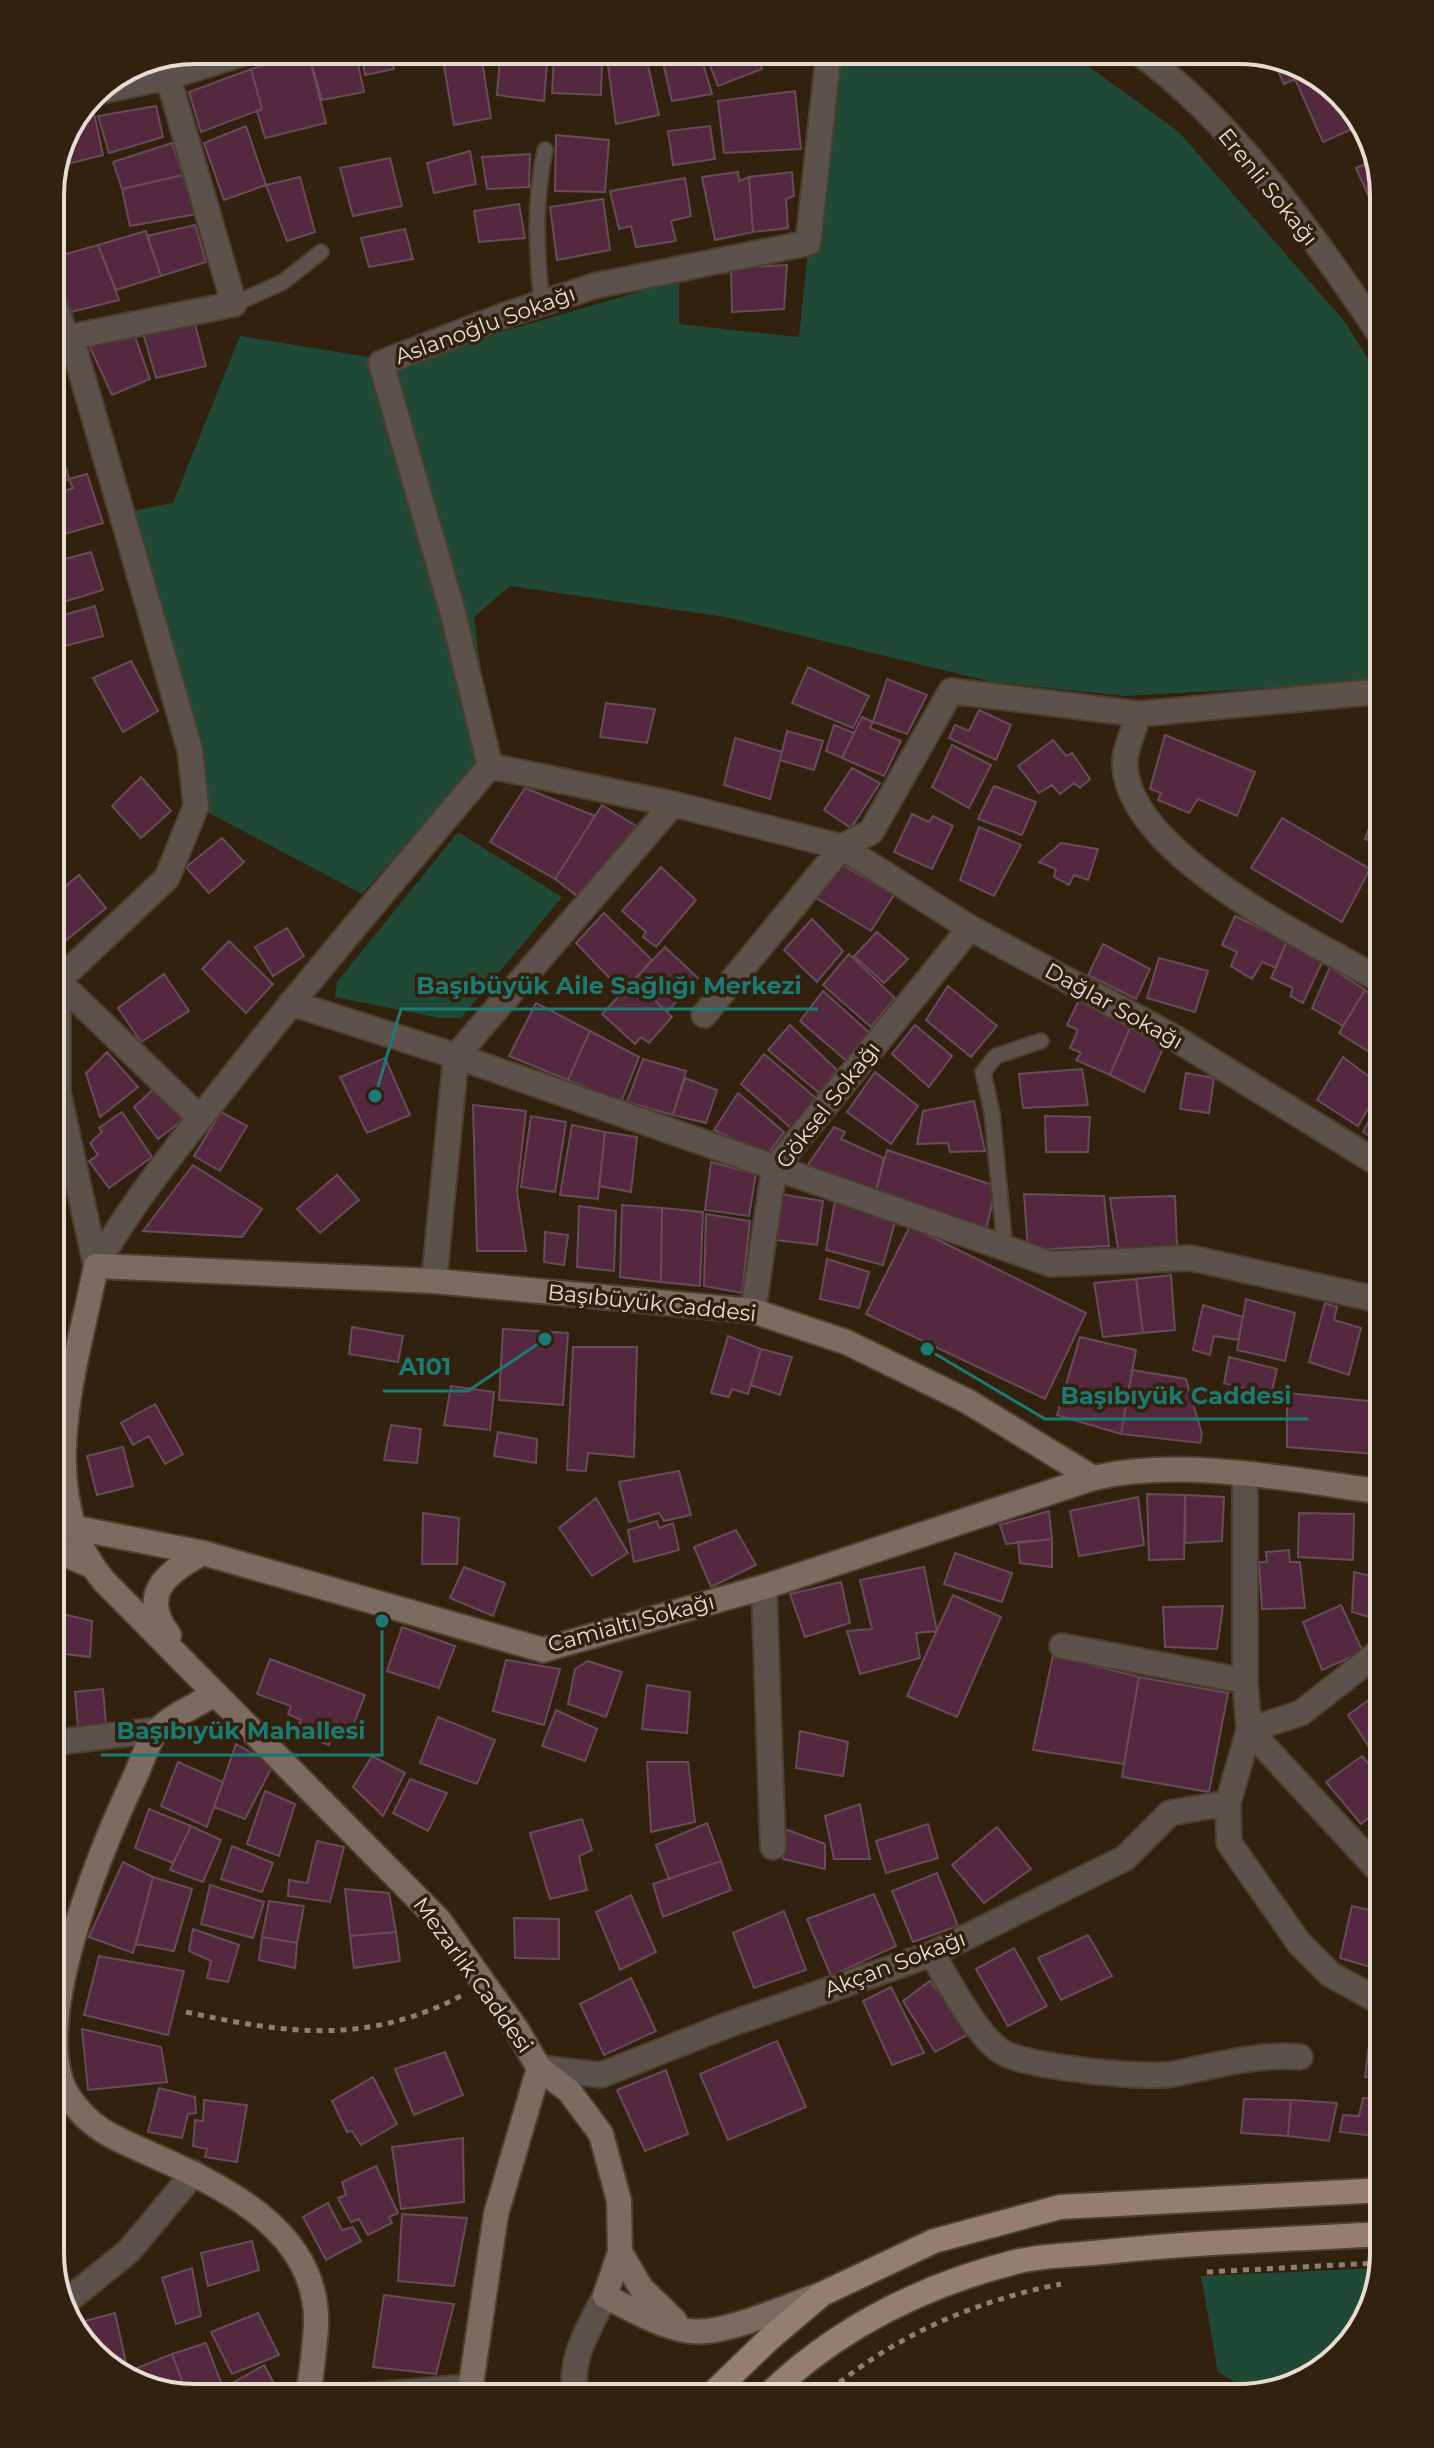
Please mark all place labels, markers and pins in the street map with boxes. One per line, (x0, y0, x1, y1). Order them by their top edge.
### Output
callout: Başıbüyük Aile Sağlığı Merkezi (401, 961, 818, 1009)
callout: A101 (383, 1343, 468, 1391)
callout: Başıbıyük Caddesi (1045, 1371, 1308, 1419)
callout: Başıbıyük Mahallesi (101, 1707, 382, 1755)

